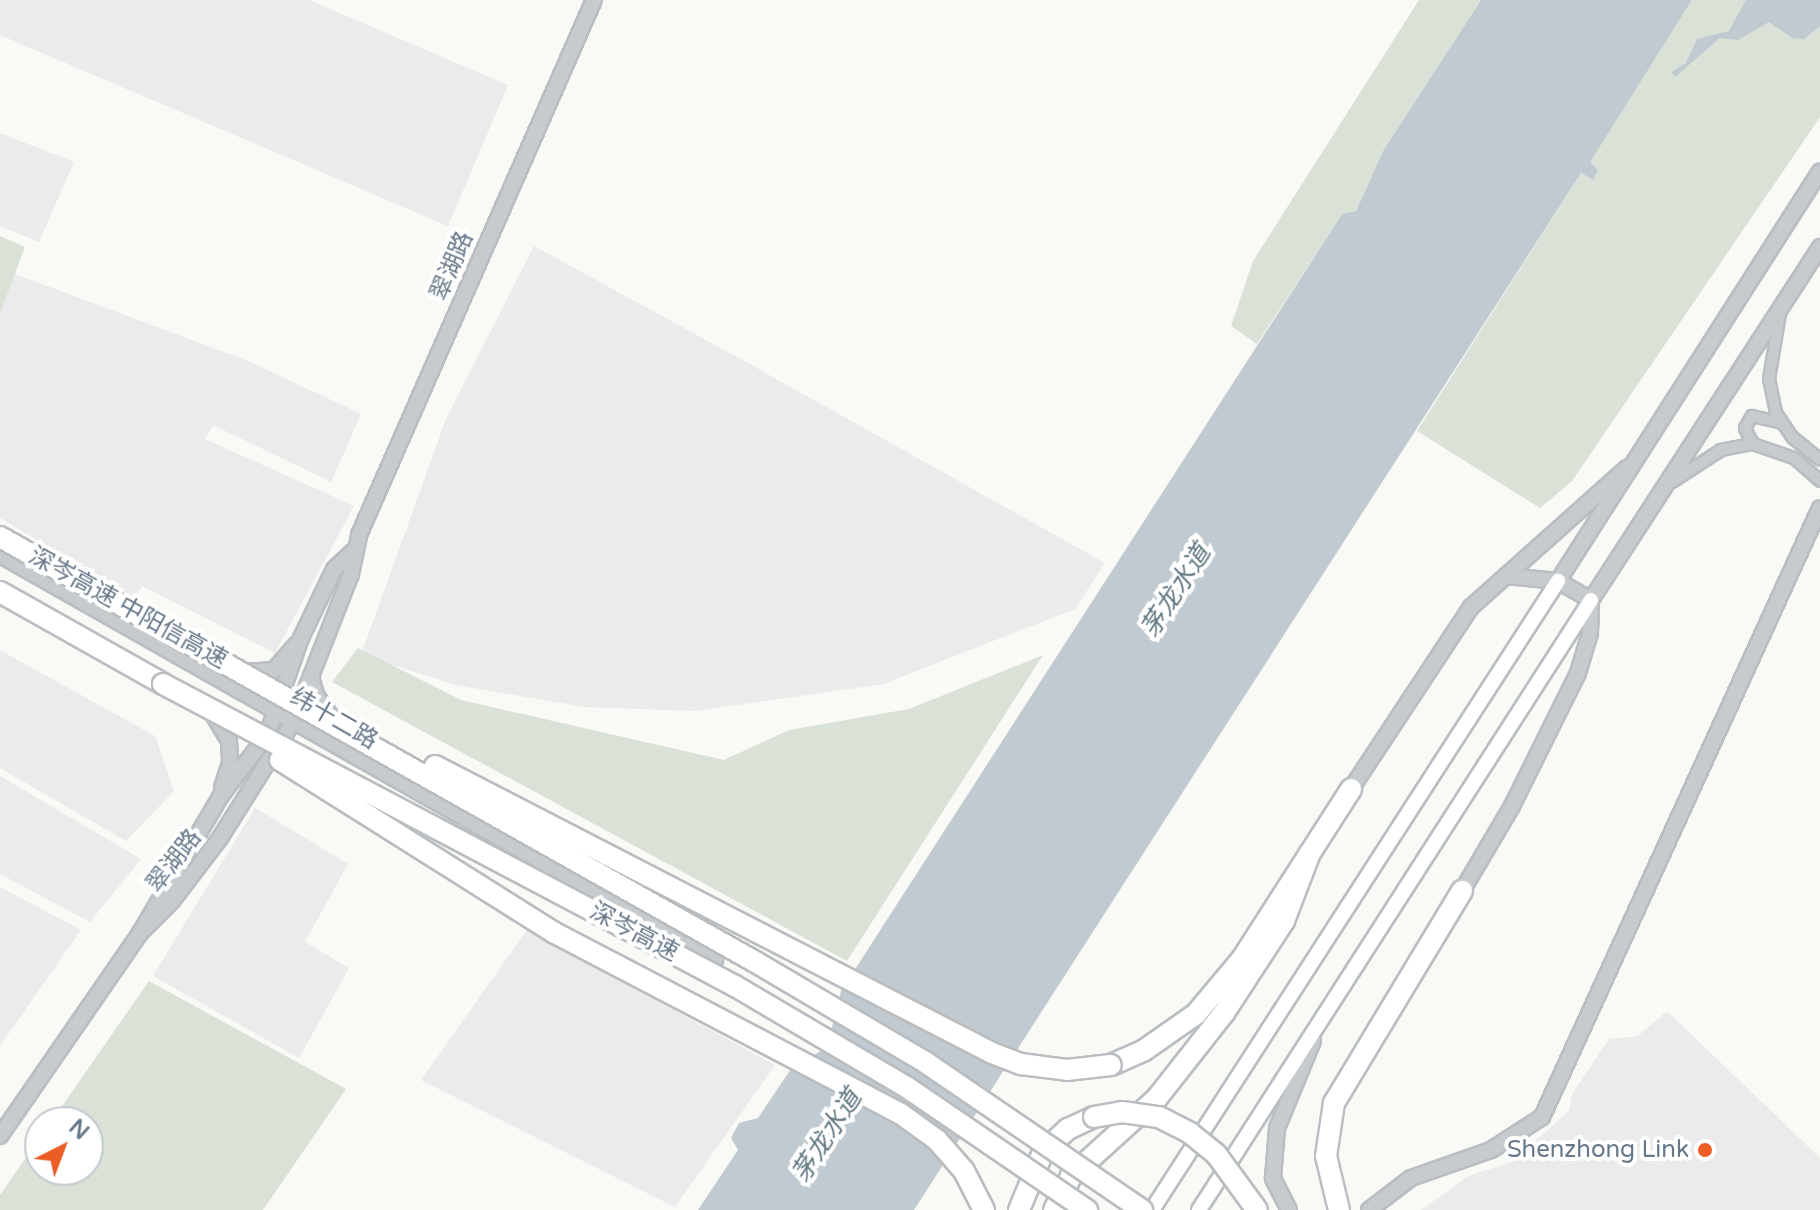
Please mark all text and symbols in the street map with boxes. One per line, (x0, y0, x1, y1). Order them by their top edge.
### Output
street label: 翠湖路 (425, 227, 479, 305)
water label: 茅龙水道 (1135, 539, 1217, 643)
street label: 深岑高速 中阳信高速 (24, 542, 232, 674)
street label: 纬十二路 (285, 683, 383, 755)
street label: 翠湖路 (140, 824, 208, 898)
street label: 深岑高速 (585, 897, 683, 967)
water label: 茅龙水道 (786, 1084, 868, 1188)
north arrow (24, 1106, 104, 1186)
text: N (63, 1114, 94, 1145)
place label: Shenzhong Link (1507, 1136, 1689, 1164)
marker: Shenzhong Link (1696, 1141, 1714, 1159)

